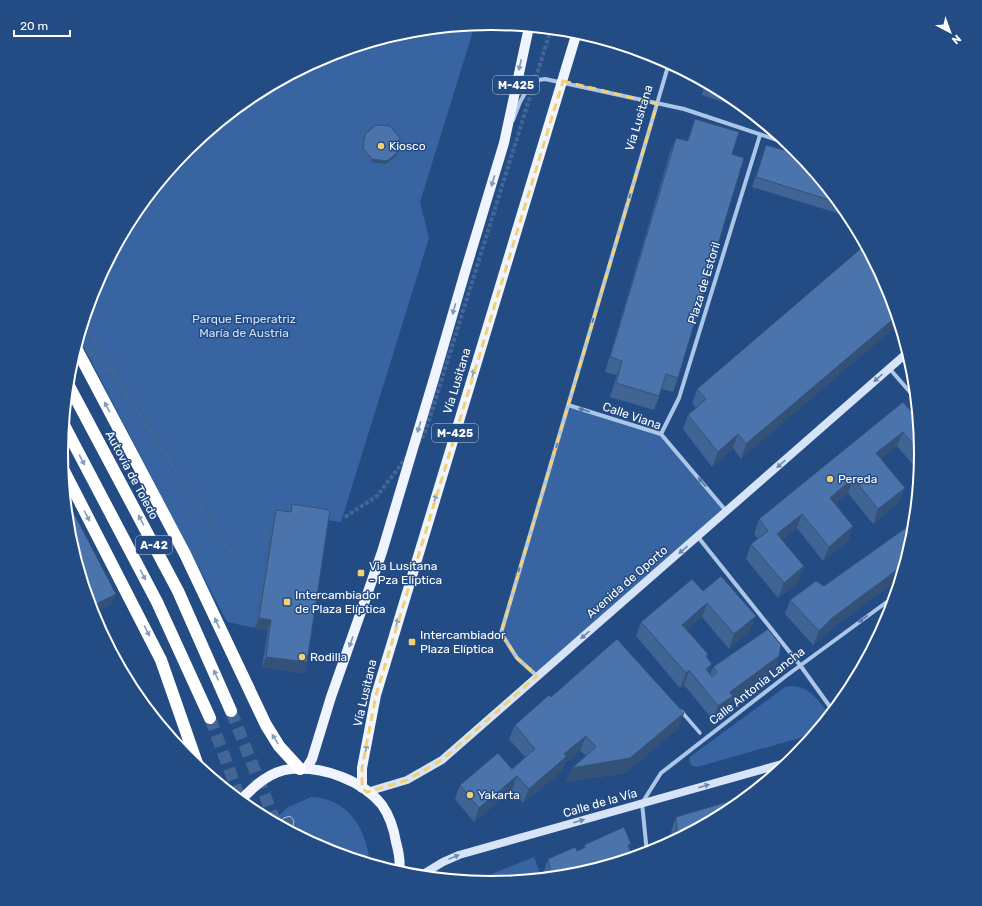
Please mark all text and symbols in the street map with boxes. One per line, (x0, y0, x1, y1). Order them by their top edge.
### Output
scale bar (14, 12, 70, 38)
north arrow (930, 12, 970, 52)
text: 20 m (20, 19, 48, 33)
text: N (949, 32, 963, 47)
one-way arrow (516, 58, 522, 71)
road number: M-425 (493, 76, 539, 94)
street label: Vía Lusitana (622, 83, 656, 153)
place label: Kiosco (389, 139, 426, 153)
marker: Kiosco (376, 141, 386, 151)
one-way arrow (490, 175, 496, 187)
one-way arrow (626, 193, 632, 205)
street label: Plaza de Estoril (685, 240, 723, 326)
one-way arrow (451, 303, 457, 315)
park label: Parque Emperatriz María de Austria (192, 312, 296, 340)
one-way arrow (589, 318, 595, 330)
street label: Vía Lusitana (440, 346, 474, 416)
one-way arrow (470, 368, 476, 380)
one-way arrow (873, 373, 883, 382)
street label: Calle Viana (601, 399, 663, 433)
one-way arrow (104, 402, 110, 413)
one-way arrow (577, 407, 589, 413)
one-way arrow (416, 422, 422, 434)
road number: M-425 (432, 424, 478, 442)
street label: Autovía de Toledo (103, 428, 161, 522)
one-way arrow (553, 442, 559, 454)
one-way arrow (79, 454, 85, 465)
one-way arrow (775, 459, 786, 468)
place label: Pereda (838, 472, 877, 486)
marker: Pereda (825, 474, 835, 484)
one-way arrow (698, 476, 707, 487)
one-way arrow (432, 492, 438, 504)
one-way arrow (84, 510, 91, 522)
one-way arrow (137, 515, 144, 526)
road number: A-42 (136, 536, 172, 554)
street label: Avenida de Oporto (584, 543, 670, 621)
one-way arrow (678, 545, 688, 554)
place label: Via Lusitana - Pza Eliptica (369, 559, 442, 587)
one-way arrow (515, 567, 521, 579)
marker: Via Lusitana - Pza Eliptica (356, 568, 366, 578)
one-way arrow (139, 569, 146, 580)
place label: Intercambiador de Plaza Elíptica (295, 588, 386, 616)
marker: Intercambiador de Plaza Elíptica (282, 597, 292, 607)
one-way arrow (858, 615, 869, 623)
one-way arrow (214, 617, 220, 628)
one-way arrow (394, 617, 400, 629)
one-way arrow (144, 626, 150, 637)
place label: Intercambiador Plaza Elíptica (420, 628, 506, 656)
one-way arrow (579, 630, 590, 639)
one-way arrow (348, 636, 354, 648)
marker: Intercambiador Plaza Elíptica (407, 637, 417, 647)
street label: Calle Antonia Lancha (706, 644, 808, 728)
place label: Rodilla (310, 650, 347, 664)
marker: Rodilla (297, 652, 307, 662)
street label: Vía Lusitana (350, 658, 380, 728)
one-way arrow (212, 669, 219, 681)
one-way arrow (271, 733, 278, 745)
one-way arrow (363, 743, 369, 755)
one-way arrow (698, 782, 711, 788)
street label: Calle de la Vía (561, 786, 639, 820)
place label: Yakarta (478, 788, 520, 802)
marker: Yakarta (465, 790, 475, 800)
one-way arrow (574, 818, 586, 824)
one-way arrow (449, 854, 461, 860)

